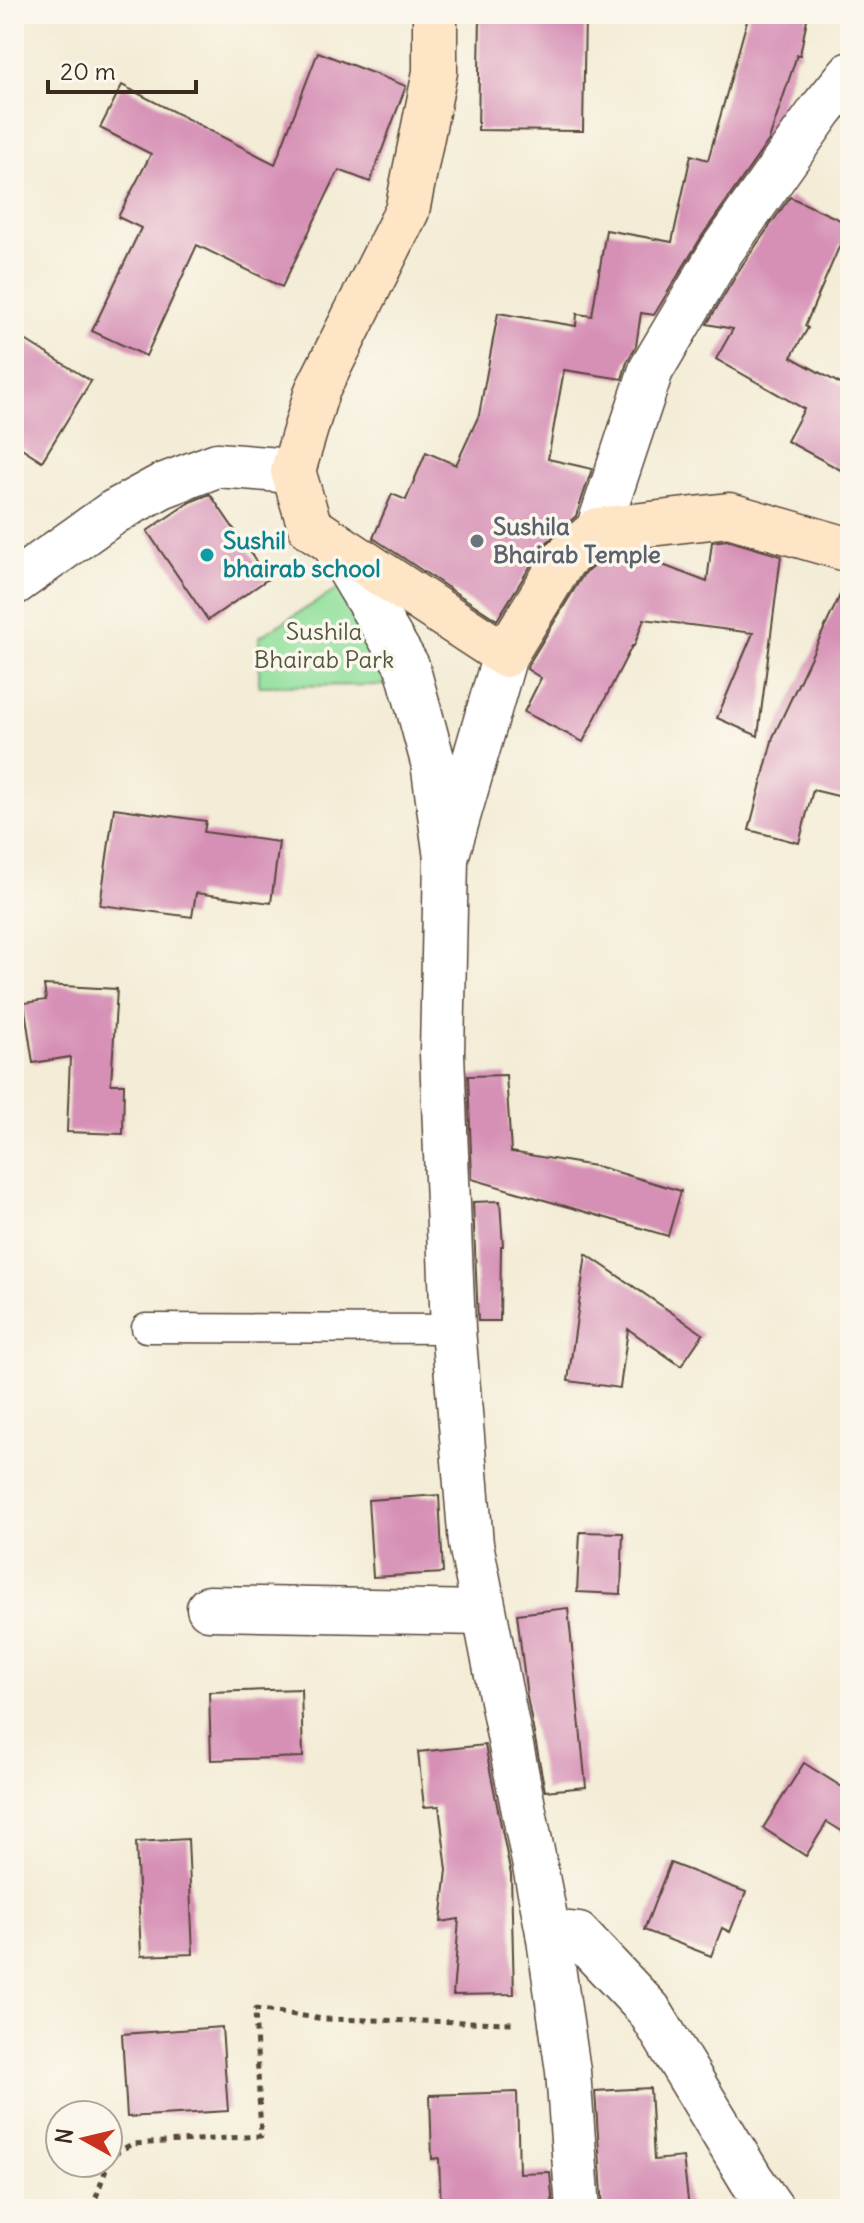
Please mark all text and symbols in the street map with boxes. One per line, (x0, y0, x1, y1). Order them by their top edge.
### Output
scale bar (48, 44, 196, 94)
text: 20 m (60, 56, 116, 86)
place label: Sushila Bhairab Temple (493, 511, 661, 569)
place label: Sushil bhairab school (223, 525, 381, 583)
marker: Sushila Bhairab Temple (468, 532, 486, 550)
marker: Sushil bhairab school (198, 546, 216, 564)
park label: Sushila Bhairab Park (254, 616, 394, 674)
north arrow (44, 2099, 124, 2179)
text: N (49, 2127, 79, 2146)

